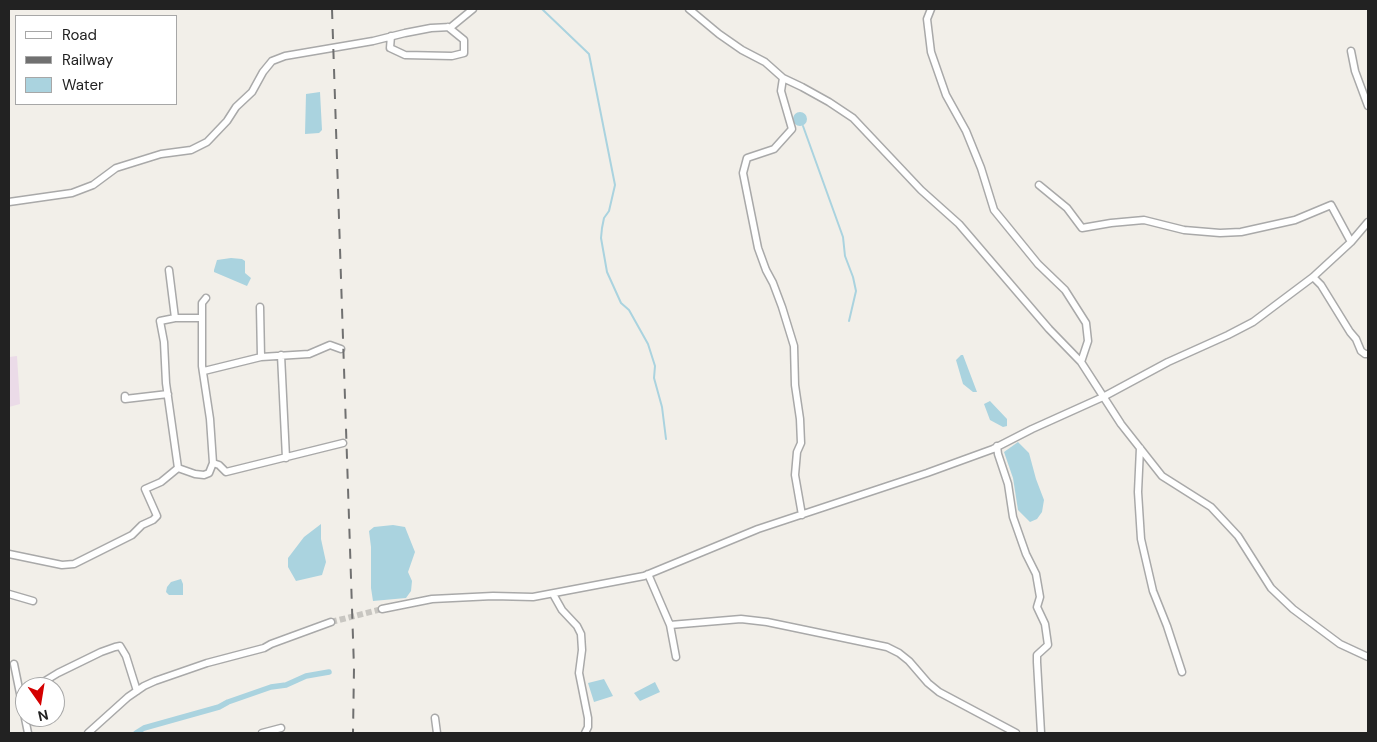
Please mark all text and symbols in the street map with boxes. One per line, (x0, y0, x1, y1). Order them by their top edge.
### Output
legend (15, 15, 178, 105)
text: Road (62, 25, 97, 45)
text: Railway (62, 50, 113, 70)
text: Water (62, 75, 103, 95)
north arrow (15, 677, 65, 727)
text: N (36, 706, 50, 726)

